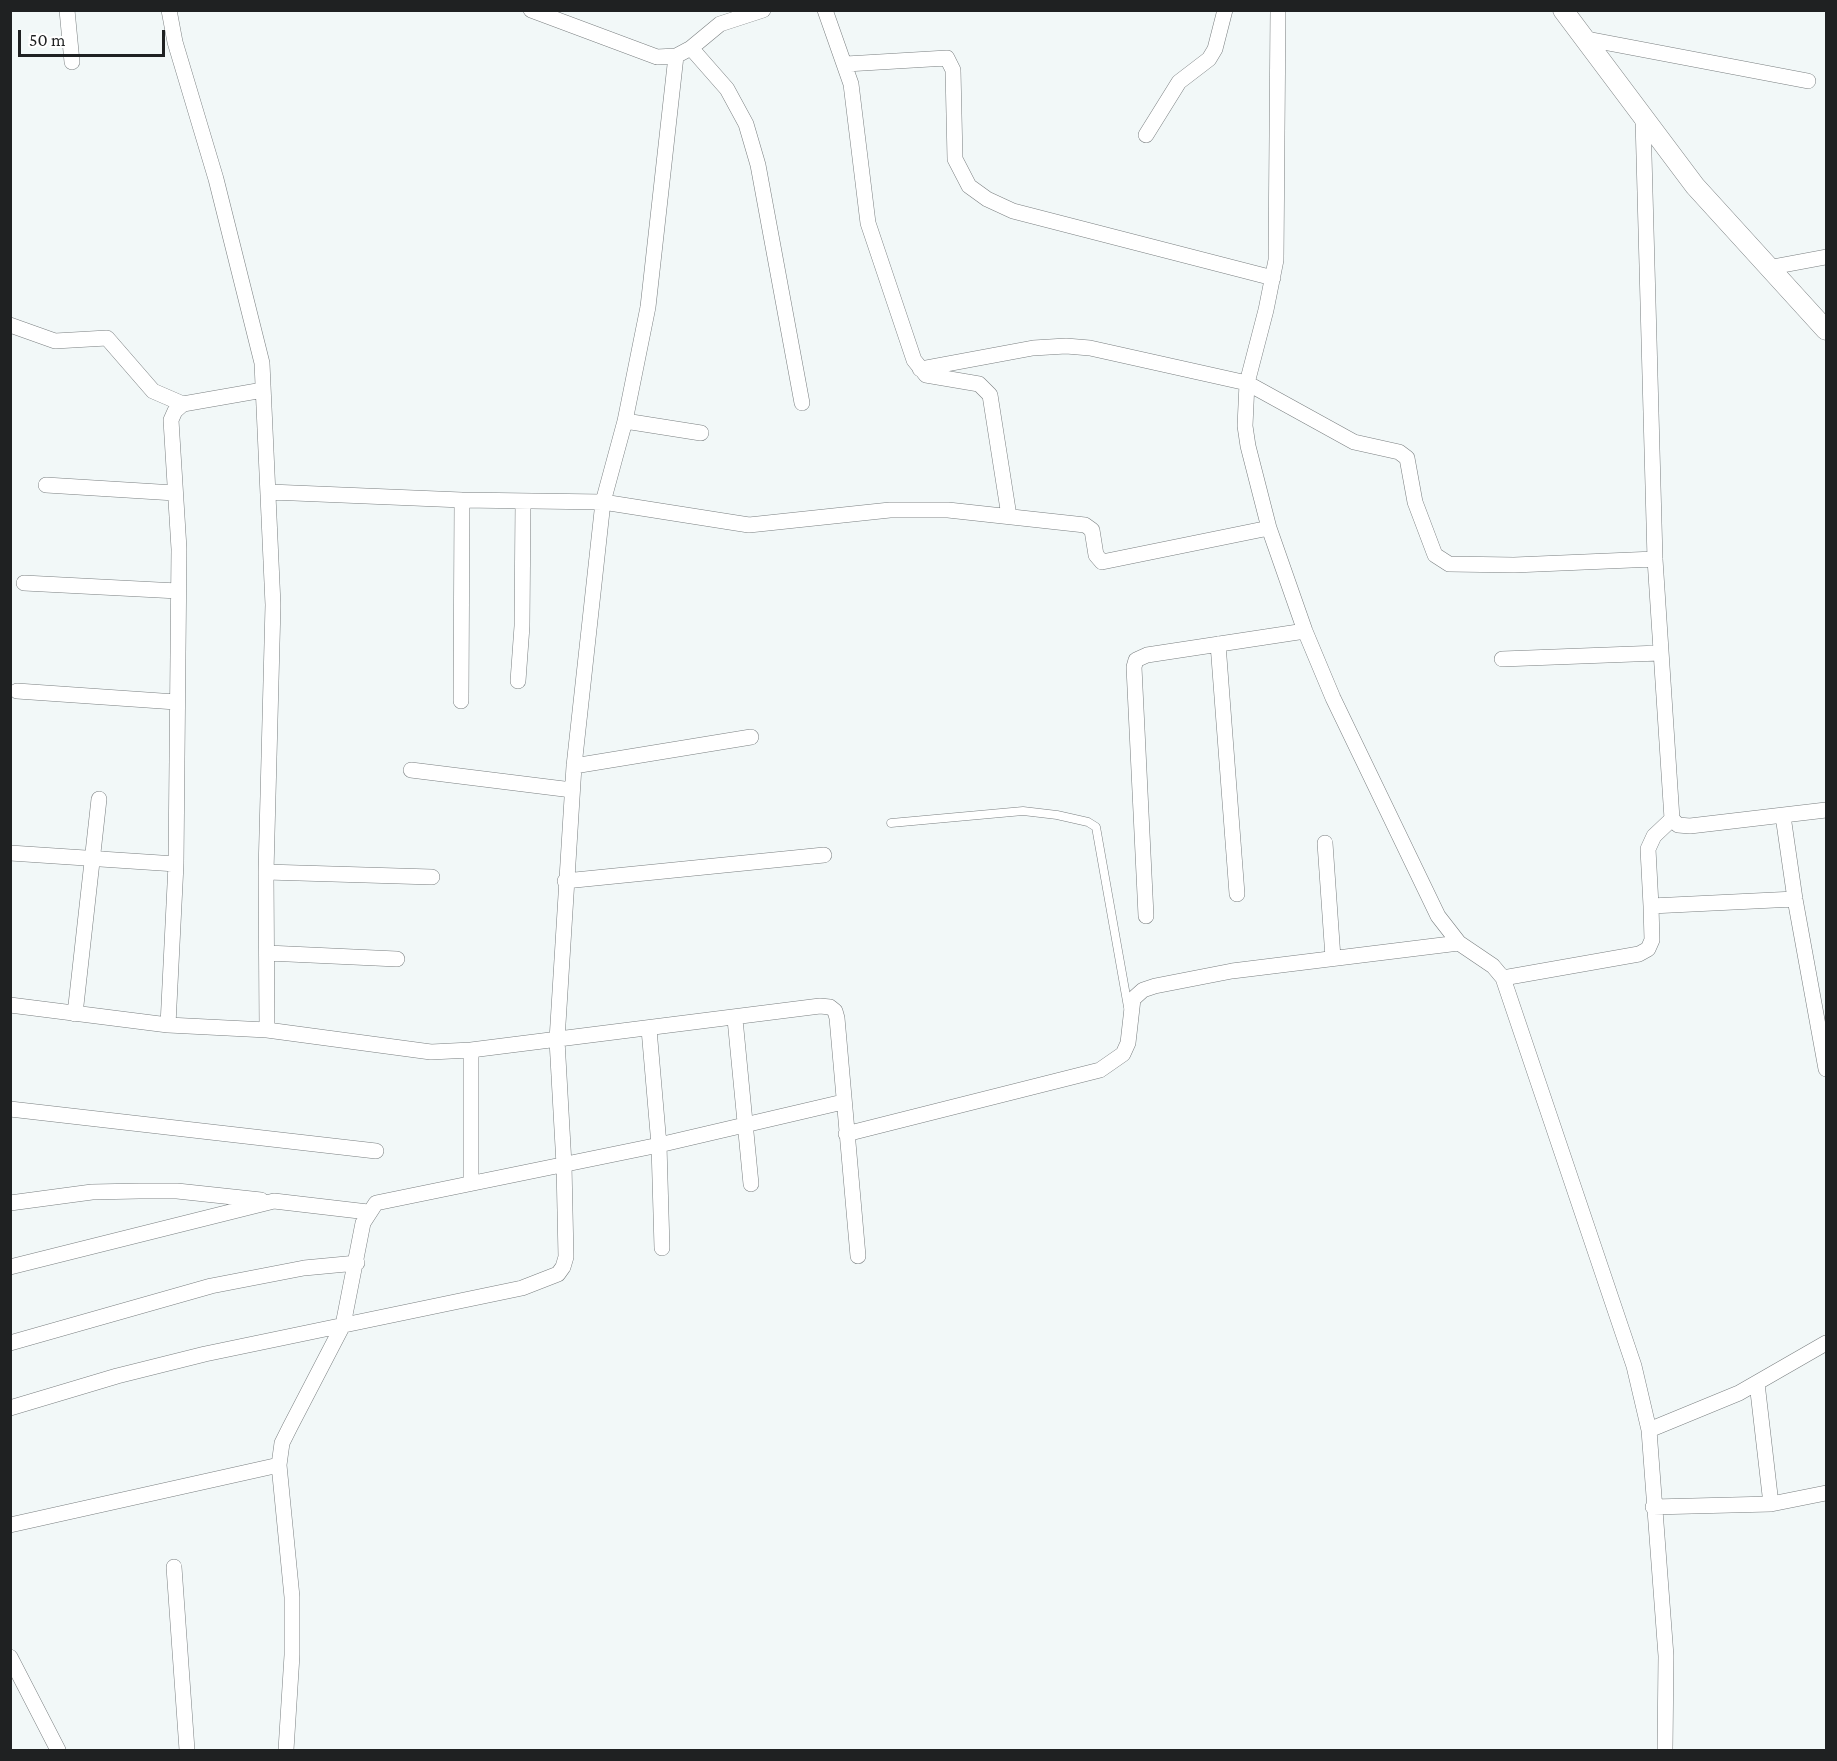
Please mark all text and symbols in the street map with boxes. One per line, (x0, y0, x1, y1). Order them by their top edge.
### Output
scale bar (21, 18, 168, 56)
text: 50 m (29, 30, 66, 50)

